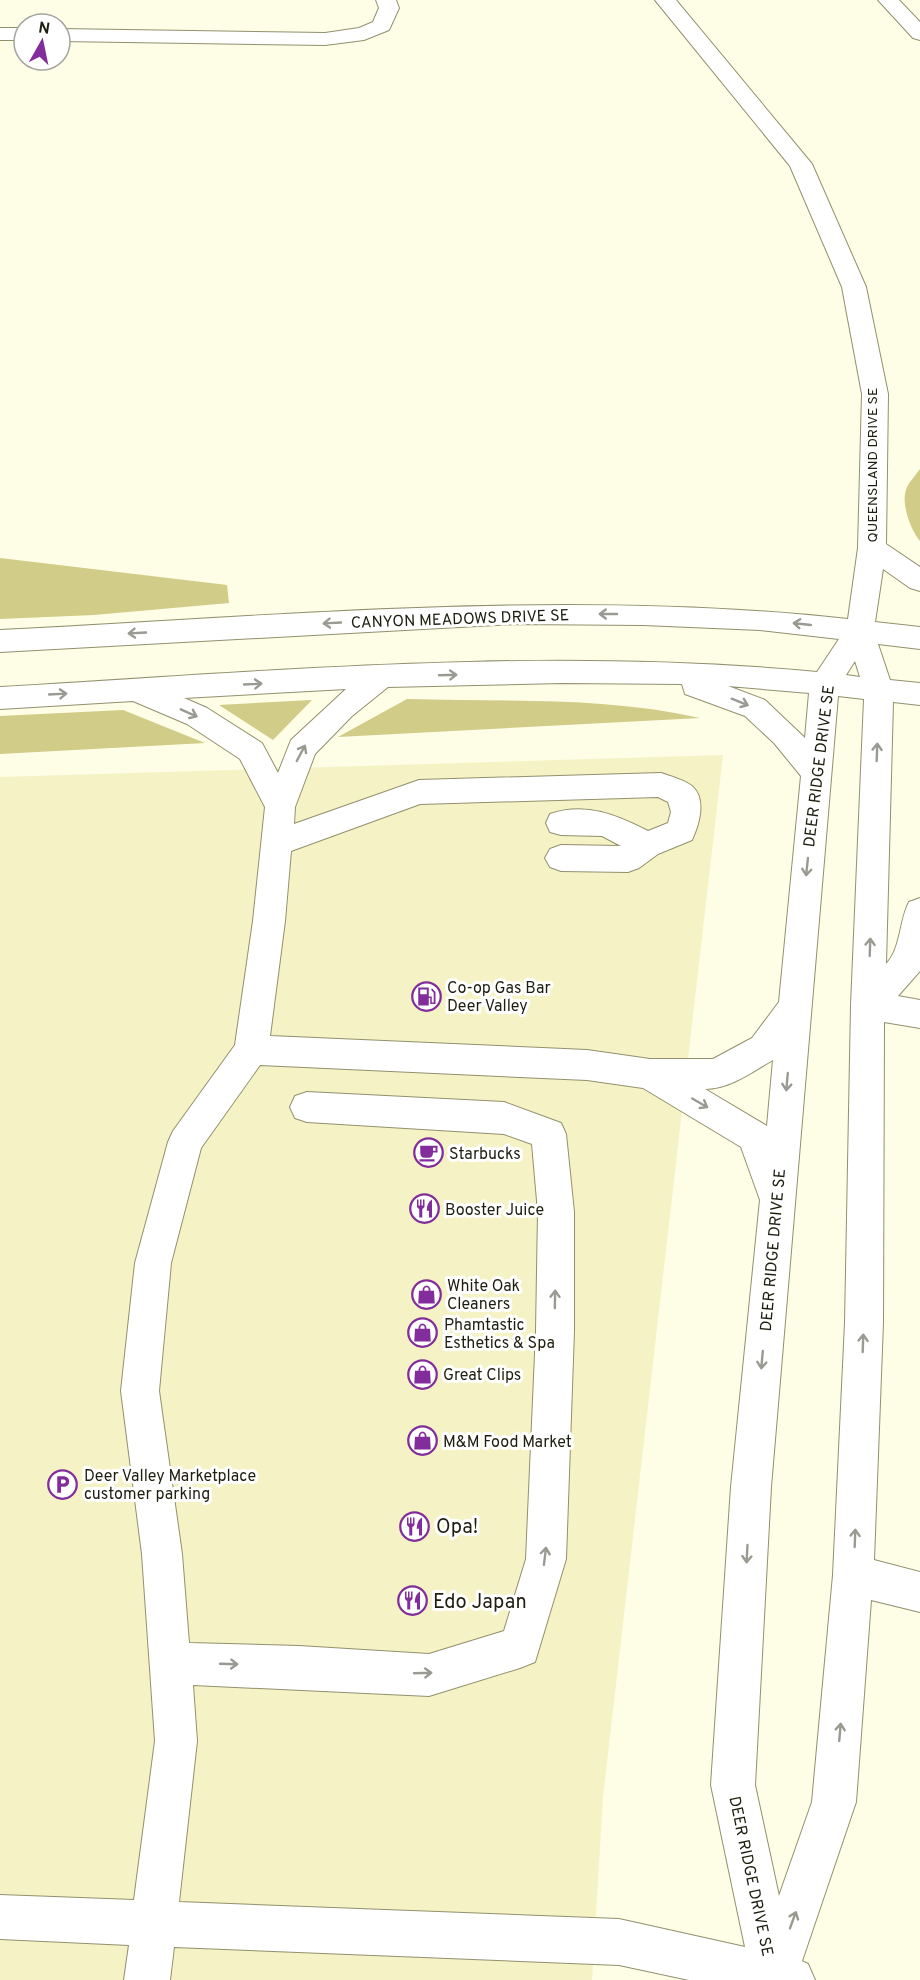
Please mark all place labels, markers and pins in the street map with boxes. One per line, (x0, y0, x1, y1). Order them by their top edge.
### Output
place label: Co-op Gas Bar Deer Valley (447, 979, 551, 1017)
fuel station icon: Co-op Gas Bar Deer Valley (410, 980, 442, 1012)
cafe icon: Starbucks (412, 1137, 444, 1169)
place label: Starbucks (449, 1145, 521, 1165)
restaurant icon: Booster Juice (408, 1193, 440, 1225)
place label: Booster Juice (445, 1201, 544, 1221)
place label: White Oak Cleaners (447, 1277, 520, 1315)
shop icon: White Oak Cleaners (410, 1278, 442, 1310)
place label: Phamtastic Esthetics & Spa (444, 1316, 555, 1354)
shop icon: Phamtastic Esthetics & Spa (407, 1317, 439, 1349)
shop icon: Great Clips (406, 1358, 438, 1390)
place label: Great Clips (443, 1366, 521, 1386)
shop icon: M&M Food Market (406, 1425, 438, 1457)
place label: M&M Food Market (443, 1433, 572, 1453)
place label: Deer Valley Marketplace customer parking (84, 1467, 256, 1505)
parking icon: Deer Valley Marketplace customer parking (47, 1468, 79, 1500)
restaurant icon: Opa! (399, 1510, 431, 1542)
place label: Opa! (436, 1515, 478, 1541)
restaurant icon: Edo Japan (396, 1585, 428, 1617)
place label: Edo Japan (433, 1590, 527, 1616)

